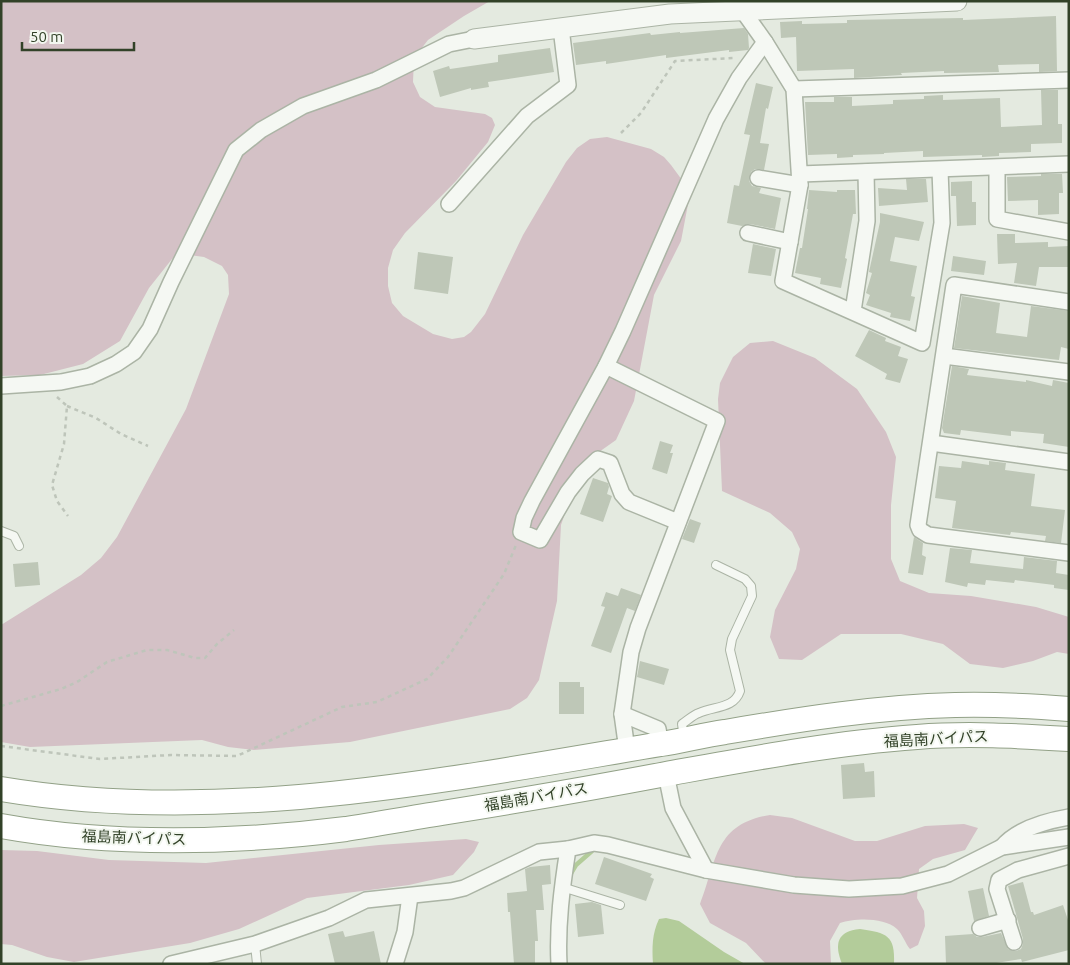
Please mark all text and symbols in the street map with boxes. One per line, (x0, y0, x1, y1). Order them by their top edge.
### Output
scale bar (22, 20, 135, 52)
text: 50 m (30, 28, 63, 45)
street label: 福島南バイパス (883, 727, 989, 750)
street label: 福島南バイパス (483, 779, 589, 814)
street label: 福島南バイパス (81, 827, 187, 848)

